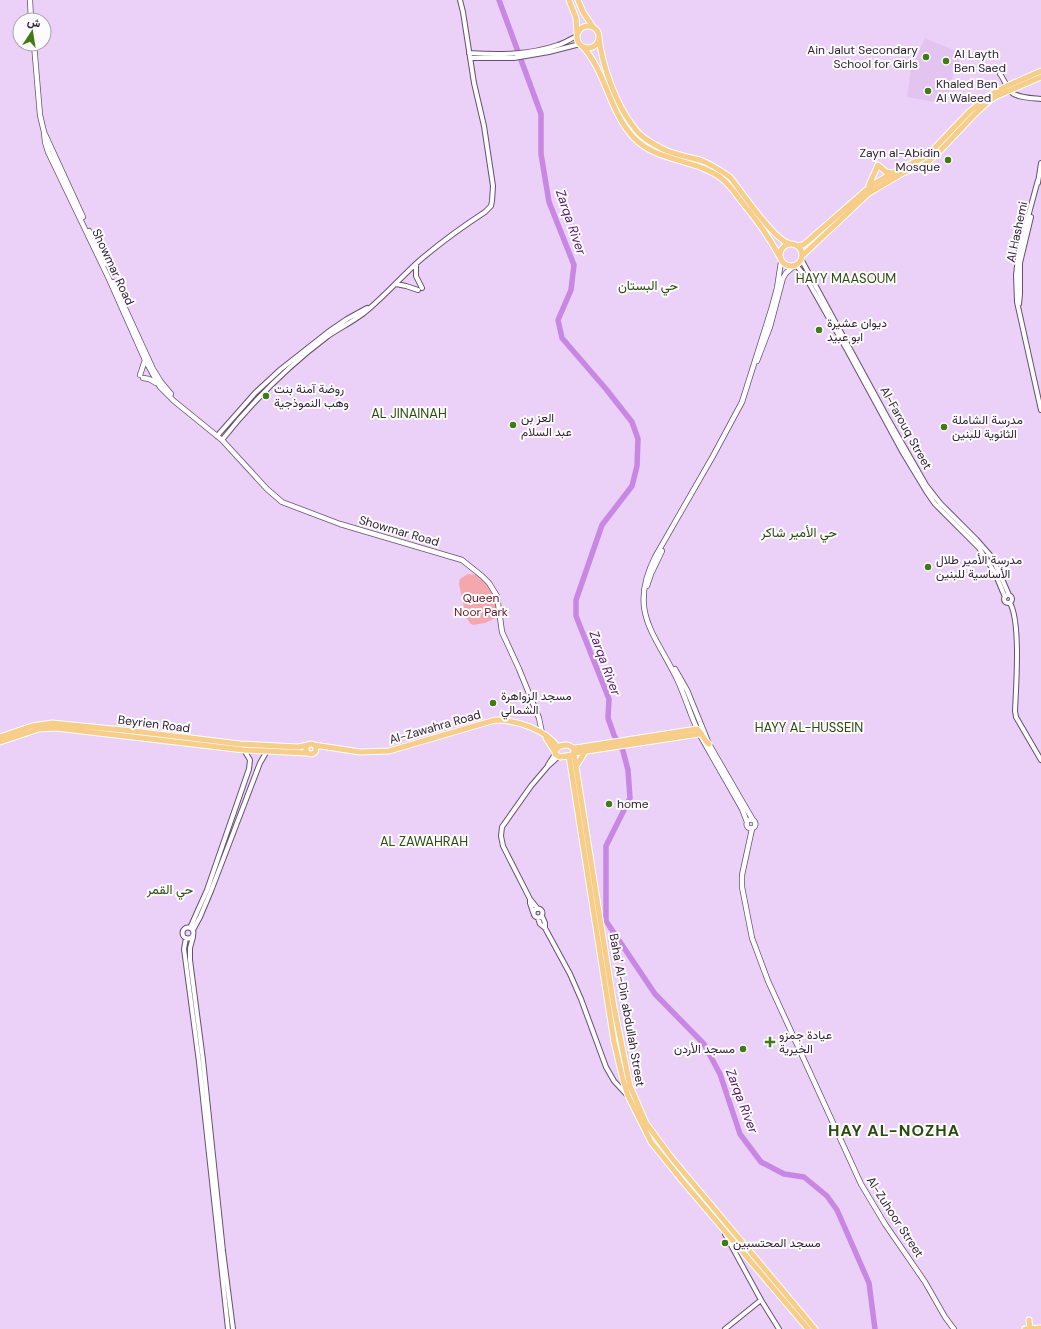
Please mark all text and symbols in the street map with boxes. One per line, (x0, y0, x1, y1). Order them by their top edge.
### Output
north arrow (12, 12, 52, 52)
text: ش (26, 14, 42, 30)
place label: Ain Jalut Secondary School for Girls (807, 42, 918, 72)
place label: Al Layth Ben Saed (954, 46, 1006, 76)
marker: Ain Jalut Secondary School for Girls (921, 52, 931, 62)
marker: Al Layth Ben Saed (941, 56, 951, 66)
place label: Khaled Ben Al Waleed (936, 76, 998, 106)
marker: Khaled Ben Al Waleed (923, 86, 933, 96)
place label: Zayn al-Abidin Mosque (859, 145, 940, 175)
marker: Zayn al-Abidin Mosque (943, 155, 953, 165)
water label: Zarqa River (552, 187, 590, 258)
street label: Al Hashemi (1003, 200, 1031, 264)
street label: Showmar Road (88, 226, 138, 308)
district label: HAYY MAASOUM (796, 270, 896, 287)
district label: حي البستان (618, 277, 678, 296)
place label: ديوان عشيرة ابو عبيد (827, 315, 887, 345)
marker: ديوان عشيرة ابو عبيد (814, 325, 824, 335)
place label: روضة آمنة بنت وهب النموذجية (274, 381, 349, 411)
street label: Al-Farouq Street (877, 384, 936, 473)
marker: روضة آمنة بنت وهب النموذجية (261, 391, 271, 401)
district label: AL JINAINAH (371, 405, 447, 422)
place label: العز بن عبد السلام (521, 410, 572, 440)
place label: مدرسة الشاملة الثانوية للبنين (952, 412, 1023, 442)
marker: العز بن عبد السلام (508, 420, 518, 430)
marker: مدرسة الشاملة الثانوية للبنين (939, 422, 949, 432)
street label: Showmar Road (357, 512, 441, 550)
district label: حي الأمير شاكر (760, 524, 837, 543)
place label: مدرسة الأمير طلال الأساسية للبنين (936, 552, 1022, 582)
marker: مدرسة الأمير طلال الأساسية للبنين (923, 562, 933, 572)
park label: Queen Noor Park (454, 590, 508, 620)
water label: Zarqa River (585, 628, 625, 699)
place label: مسجد الزواهرة الشمالي (501, 688, 572, 720)
marker: مسجد الزواهرة الشمالي (488, 698, 498, 708)
street label: Al-Zawahra Road (387, 706, 483, 748)
street label: Beyrien Road (117, 712, 191, 736)
district label: HAYY AL-HUSSEIN (755, 719, 863, 736)
place label: home (617, 796, 649, 812)
marker: home (604, 799, 614, 809)
district label: AL ZAWAHRAH (380, 833, 468, 850)
district label: حي القمر (146, 881, 193, 900)
street label: Baha' Al-Din abdullah Street (606, 932, 648, 1088)
place label: عيادة جمزو الخيرية (779, 1027, 832, 1057)
marker: عيادة جمزو الخيرية (764, 1036, 776, 1048)
place label: مسجد الأردن (674, 1041, 735, 1057)
marker: مسجد الأردن (738, 1044, 748, 1054)
water label: Zarqa River (722, 1066, 762, 1137)
district label: HAY AL-NOZHA (828, 1120, 960, 1141)
street label: Al-Zuhoor Street (863, 1174, 927, 1261)
place label: مسجد المحتسبين (733, 1235, 821, 1251)
marker: مسجد المحتسبين (720, 1238, 730, 1248)

